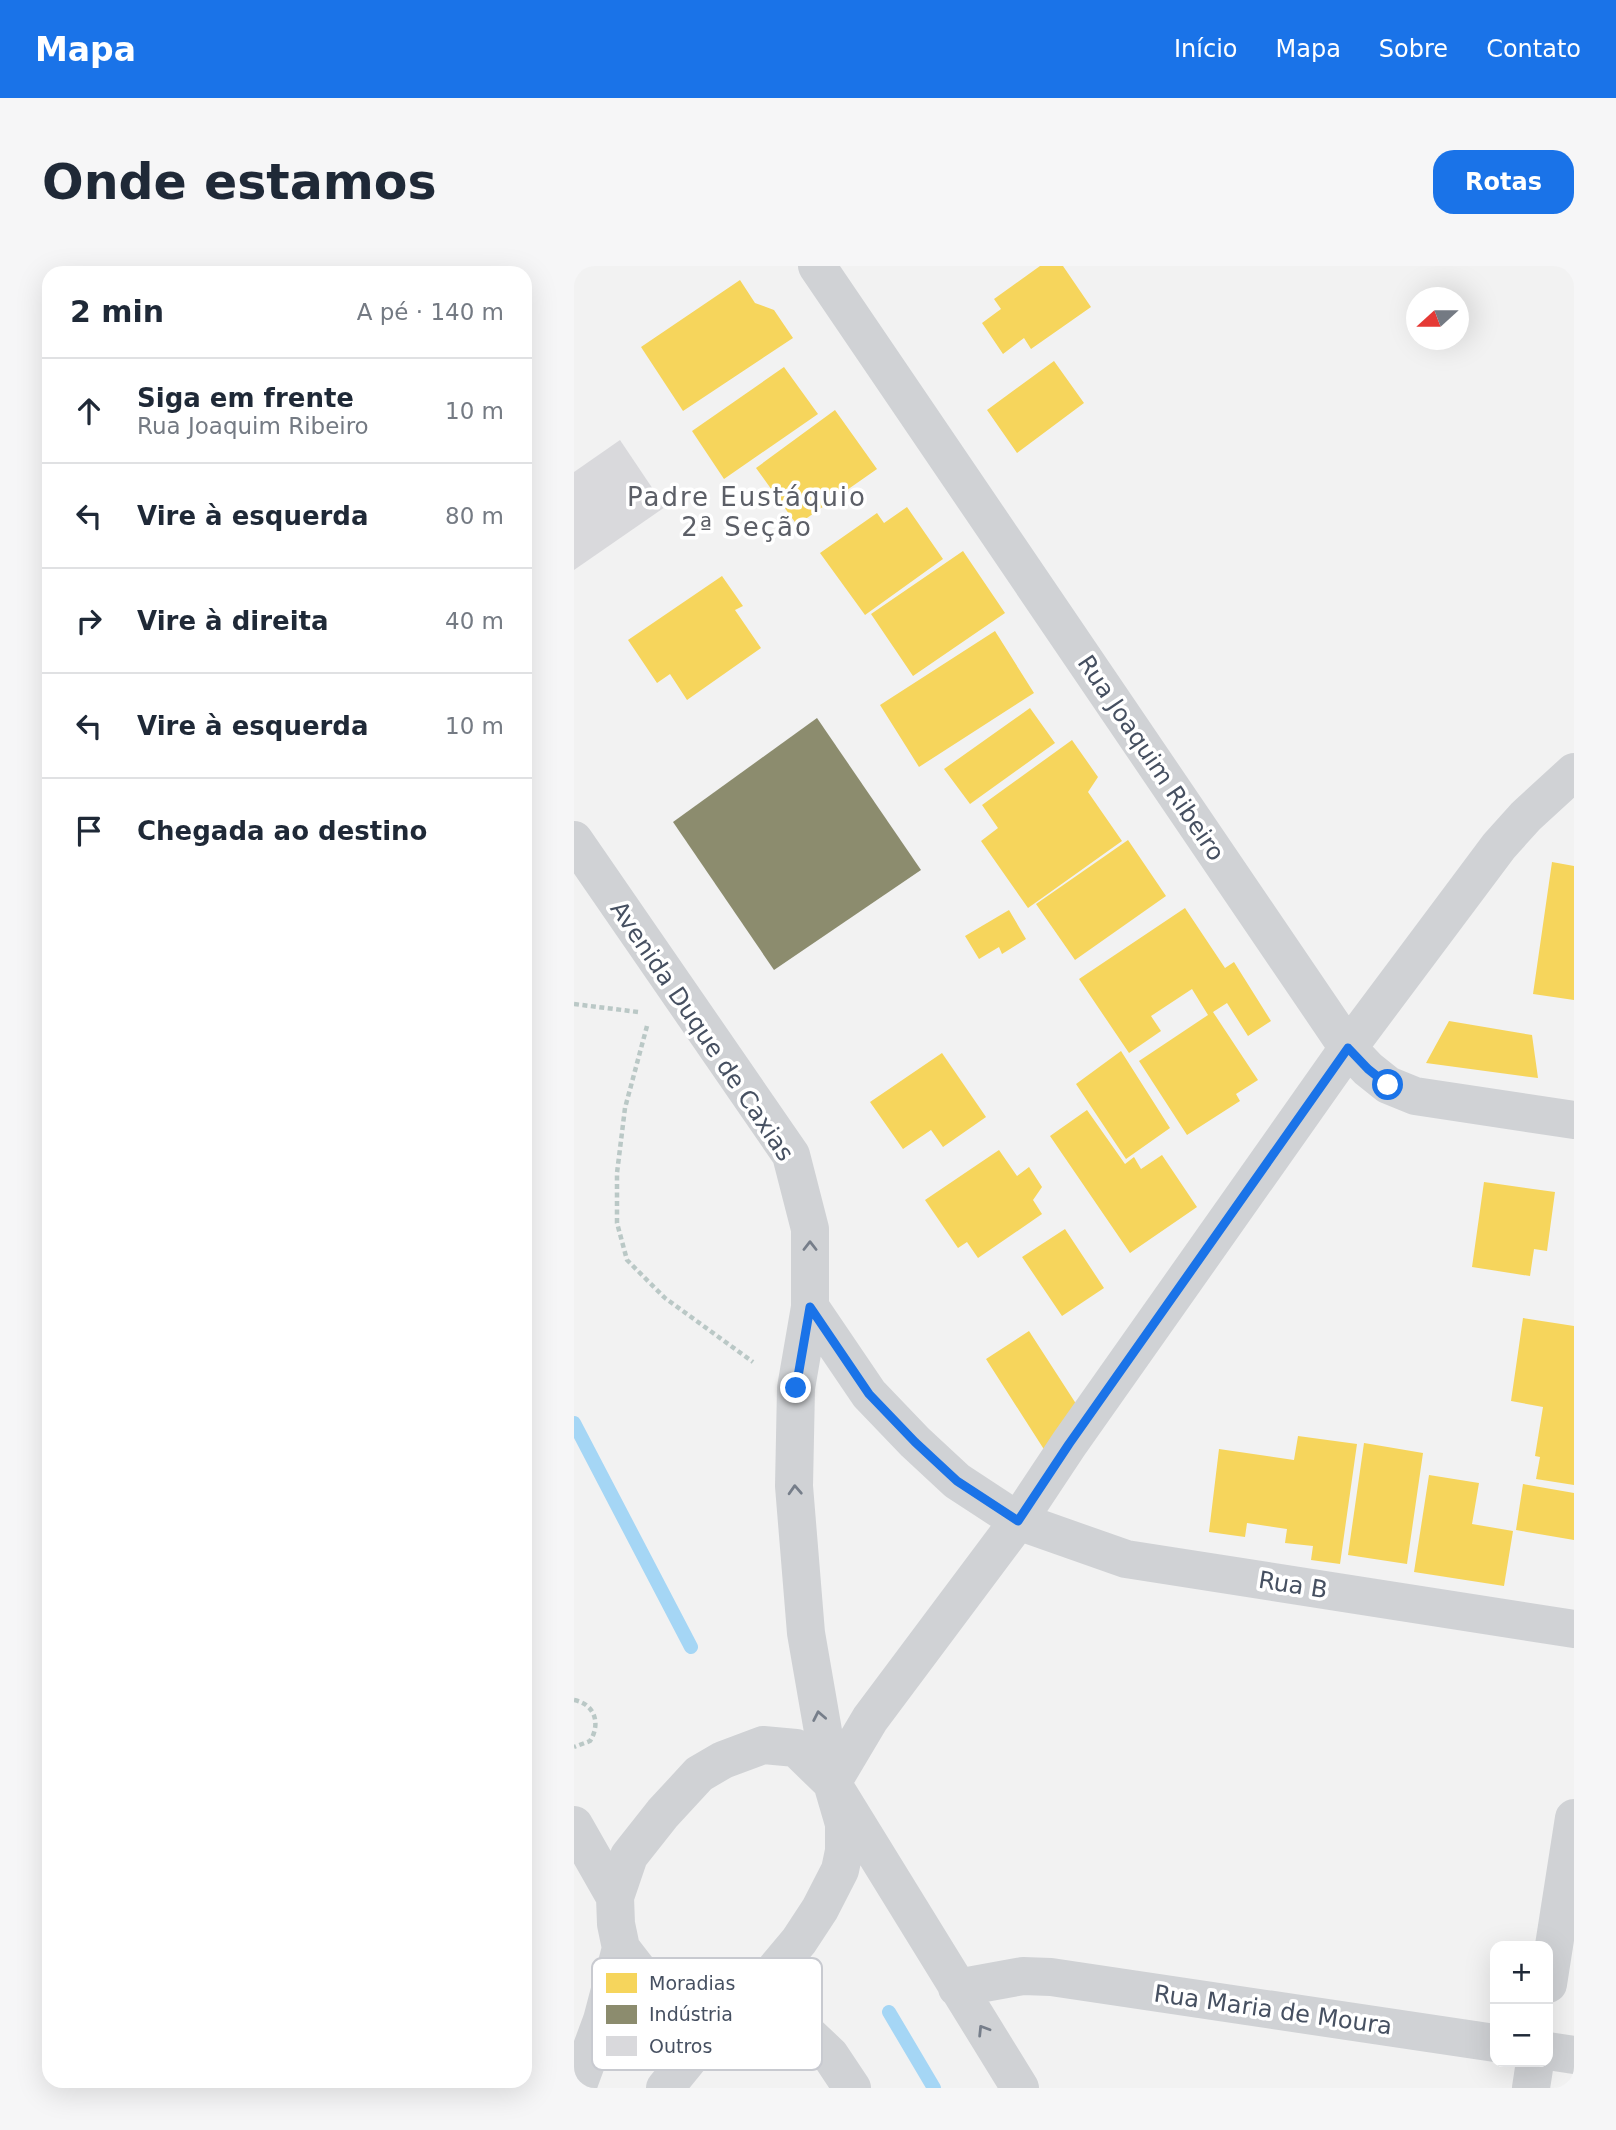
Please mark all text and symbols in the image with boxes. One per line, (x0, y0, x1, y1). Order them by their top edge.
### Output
text: Mapa (35, 30, 136, 69)
text: Início (1174, 35, 1238, 63)
text: Mapa (1276, 35, 1341, 63)
text: Sobre (1379, 35, 1448, 63)
text: Contato (1486, 35, 1581, 63)
button: Rotas (1433, 150, 1574, 214)
text: Onde estamos (42, 154, 437, 211)
north arrow (1406, 287, 1469, 350)
text: 2 min (70, 294, 164, 329)
text: A pé · 140 m (357, 299, 504, 325)
text: Siga em frente (137, 383, 354, 413)
icon: ahead (70, 392, 108, 430)
text: 10 m (445, 398, 504, 424)
text: Rua Joaquim Ribeiro (137, 413, 369, 439)
district label: Padre Eustáquio 2ª Seção (627, 482, 867, 542)
icon: left (70, 497, 108, 535)
text: Vire à esquerda (137, 501, 369, 531)
text: 80 m (445, 503, 504, 529)
icon: right (70, 602, 108, 640)
text: Vire à direita (137, 606, 329, 636)
text: 40 m (445, 608, 504, 634)
street label: Rua Joaquim Ribeiro (1072, 650, 1230, 866)
icon: left (70, 707, 108, 745)
text: Vire à esquerda (137, 711, 369, 741)
text: 10 m (445, 713, 504, 739)
icon: arrive (70, 812, 108, 850)
text: Chegada ao destino (137, 816, 427, 846)
street label: Avenida Duque de Caxias (605, 896, 799, 1166)
route start (1372, 1069, 1403, 1100)
one-way arrow (802, 1241, 818, 1251)
route end (780, 1372, 811, 1403)
one-way arrow (787, 1485, 802, 1496)
street label: Rua B (1256, 1566, 1330, 1604)
one-way arrow (812, 1710, 827, 1722)
map controls (1490, 1941, 1553, 2067)
button: + (1490, 1941, 1553, 2004)
legend (592, 1958, 822, 2070)
text: Moradias (649, 1972, 735, 1994)
street label: Rua Maria de Moura (1152, 1979, 1394, 2041)
text: Indústria (649, 2003, 733, 2025)
button: − (1490, 2004, 1553, 2067)
one-way arrow (979, 2025, 992, 2038)
text: Outros (649, 2035, 712, 2057)

